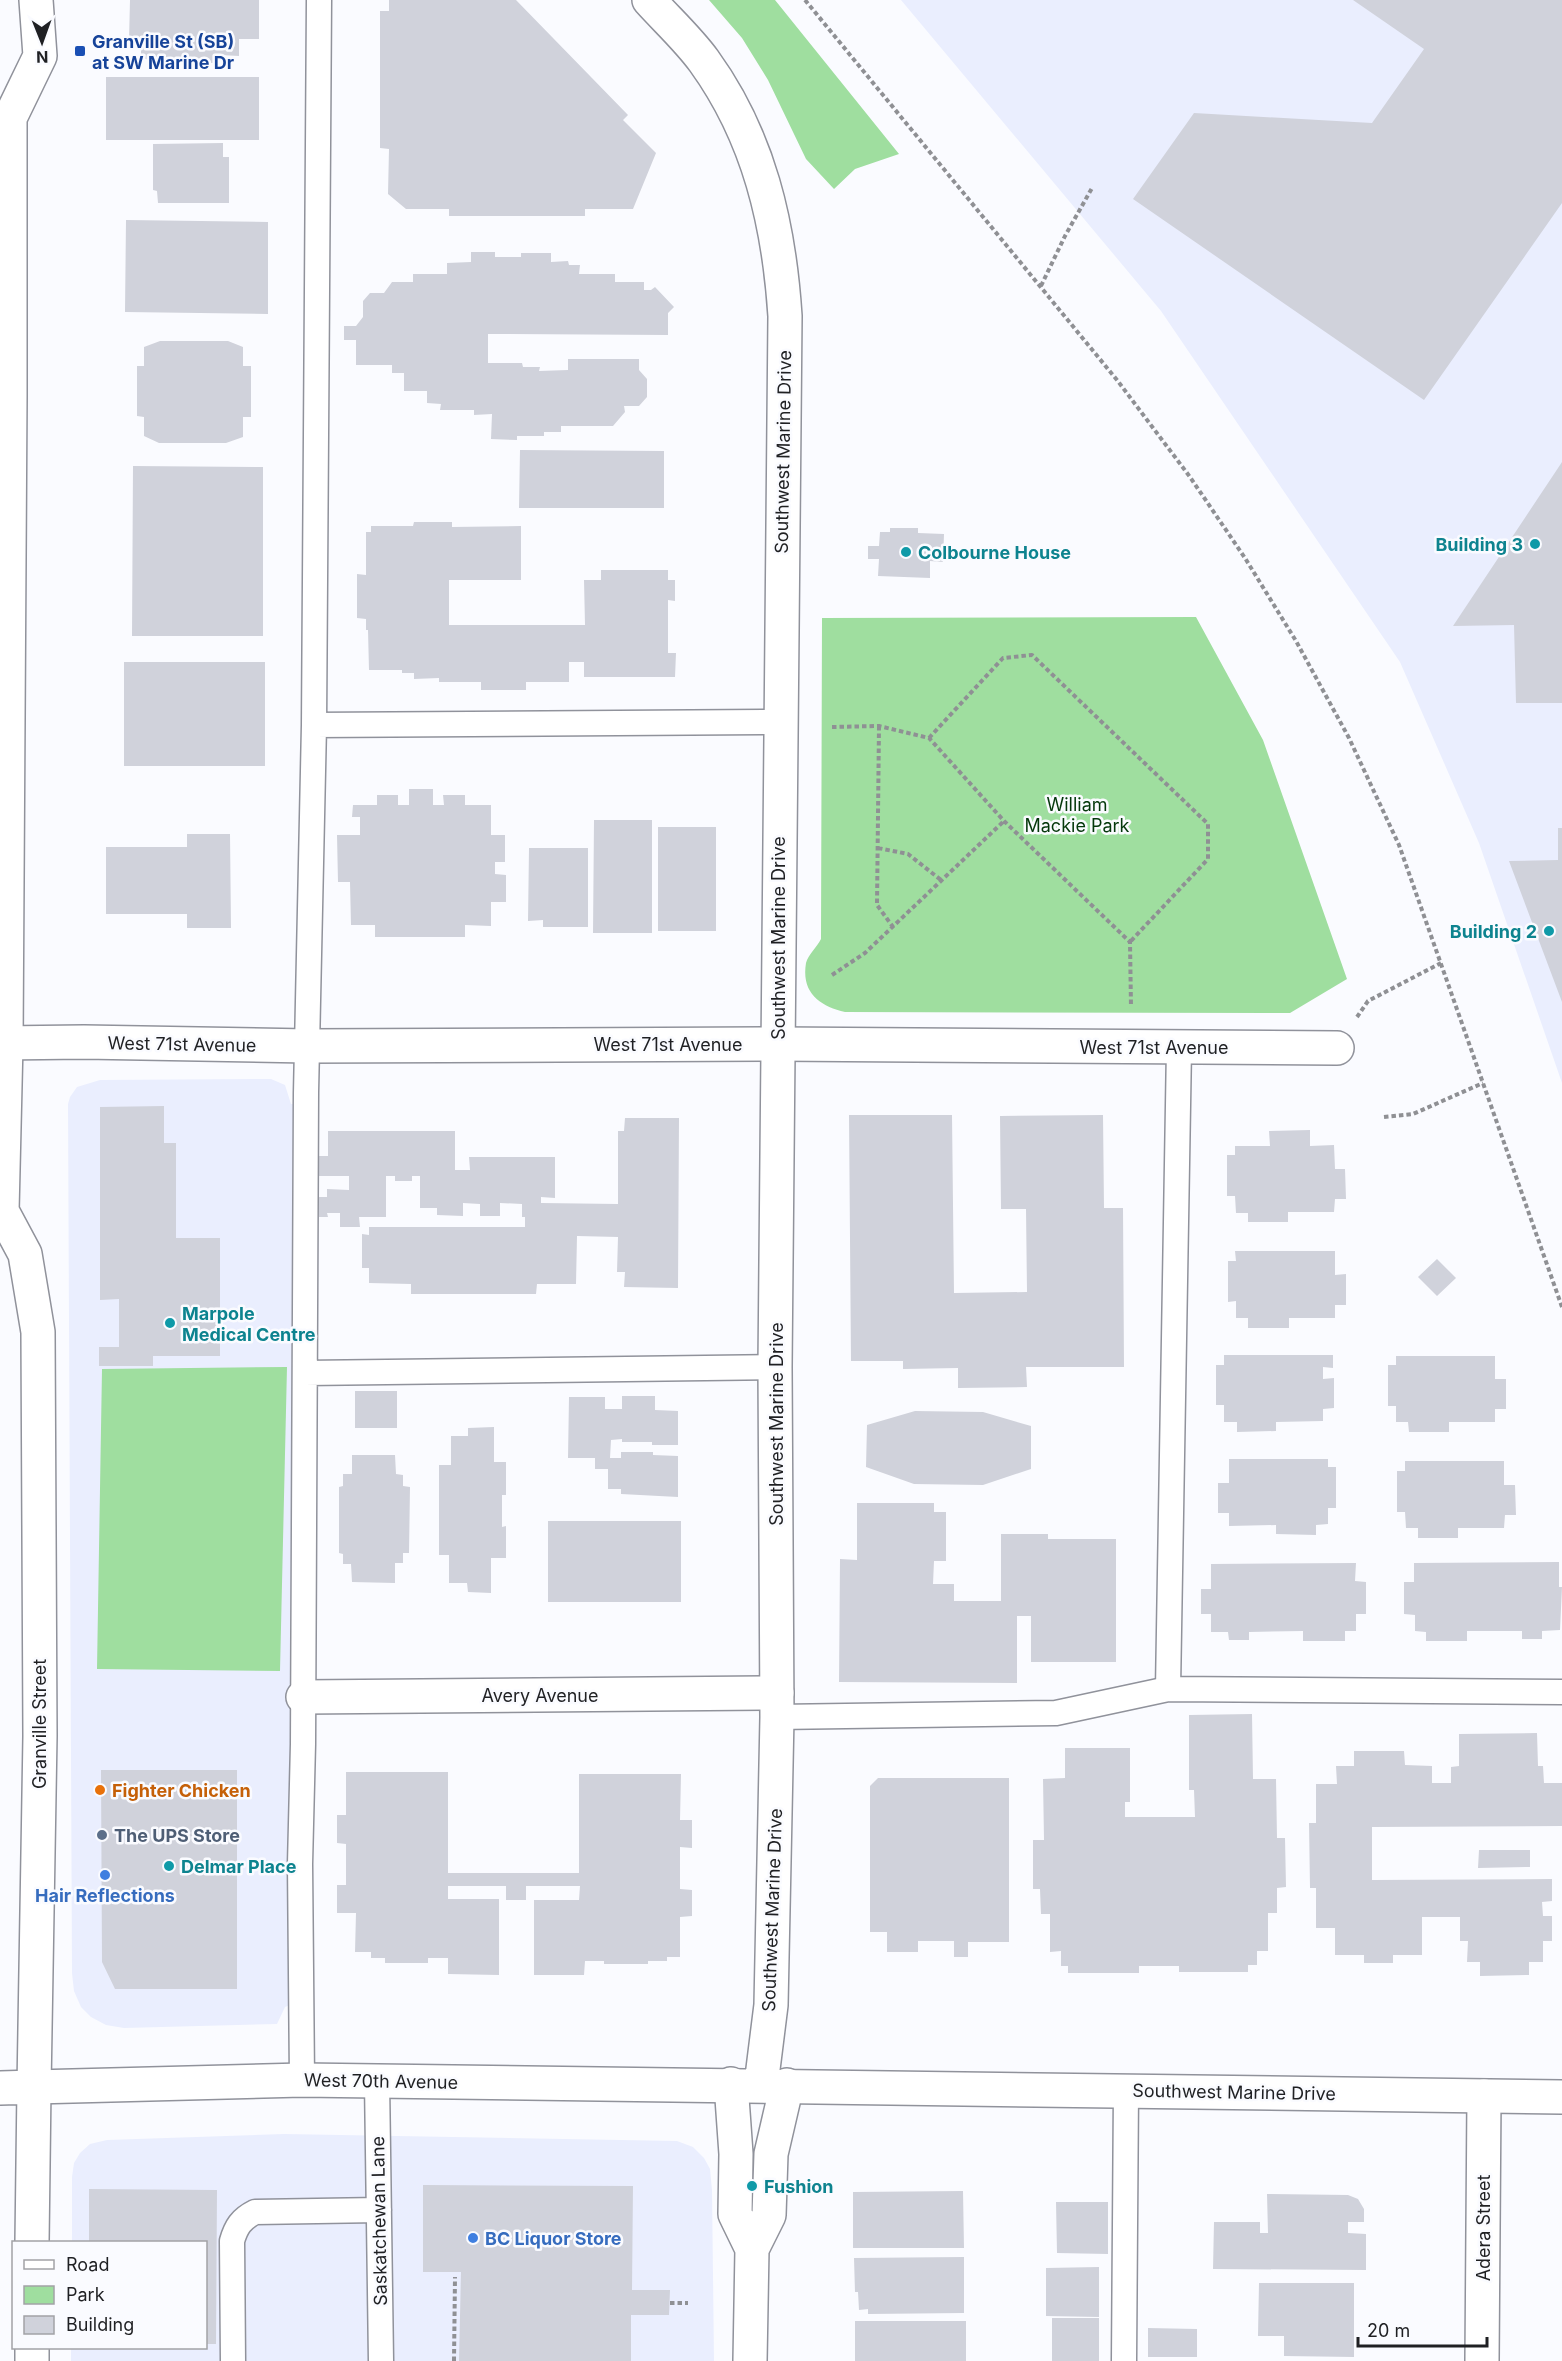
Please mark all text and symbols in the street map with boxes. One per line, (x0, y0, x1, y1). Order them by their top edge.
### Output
north arrow (12, 12, 72, 72)
place label: Granville St (SB) at SW Marine Dr (92, 31, 234, 73)
marker: Granville St (SB) at SW Marine Dr (73, 44, 87, 58)
text: N (36, 47, 49, 67)
street label: Southwest Marine Drive (771, 350, 795, 554)
place label: Building 3 (1435, 534, 1523, 555)
marker: Building 3 (1528, 537, 1542, 551)
place label: Colbourne House (918, 542, 1071, 563)
marker: Colbourne House (899, 545, 913, 559)
park label: William Mackie Park (1025, 794, 1130, 836)
street label: Southwest Marine Drive (768, 836, 789, 1040)
place label: Building 2 (1450, 921, 1537, 942)
marker: Building 2 (1542, 924, 1556, 938)
street label: West 71st Avenue (107, 1032, 257, 1056)
street label: West 71st Avenue (594, 1034, 742, 1055)
street label: West 71st Avenue (1080, 1037, 1228, 1058)
place label: Marpole Medical Centre (182, 1303, 316, 1345)
marker: Marpole Medical Centre (163, 1316, 177, 1330)
street label: Southwest Marine Drive (766, 1322, 787, 1526)
street label: Granville Street (29, 1659, 50, 1789)
street label: Avery Avenue (482, 1685, 598, 1706)
place label: Fighter Chicken (112, 1780, 251, 1801)
marker: Fighter Chicken (93, 1783, 107, 1797)
street label: Southwest Marine Drive (758, 1808, 786, 2012)
place label: The UPS Store (114, 1825, 240, 1846)
marker: The UPS Store (95, 1828, 109, 1842)
place label: Delmar Place (181, 1856, 297, 1877)
marker: Delmar Place (162, 1859, 176, 1873)
marker: Hair Reflections (98, 1868, 112, 1882)
place label: Hair Reflections (35, 1885, 175, 1906)
street label: West 70th Avenue (304, 2069, 458, 2093)
street label: Southwest Marine Drive (1132, 2080, 1336, 2104)
street label: Saskatchewan Lane (367, 2136, 391, 2306)
street label: Adera Street (1473, 2175, 1494, 2281)
place label: Fushion (764, 2176, 834, 2197)
marker: Fushion (745, 2179, 759, 2193)
place label: BC Liquor Store (485, 2228, 622, 2249)
marker: BC Liquor Store (466, 2231, 480, 2245)
legend (12, 2241, 207, 2349)
text: Road (66, 2254, 109, 2275)
text: Park (66, 2284, 105, 2305)
scale bar (1358, 2310, 1487, 2348)
text: Building (66, 2314, 134, 2335)
text: 20 m (1367, 2320, 1410, 2341)

